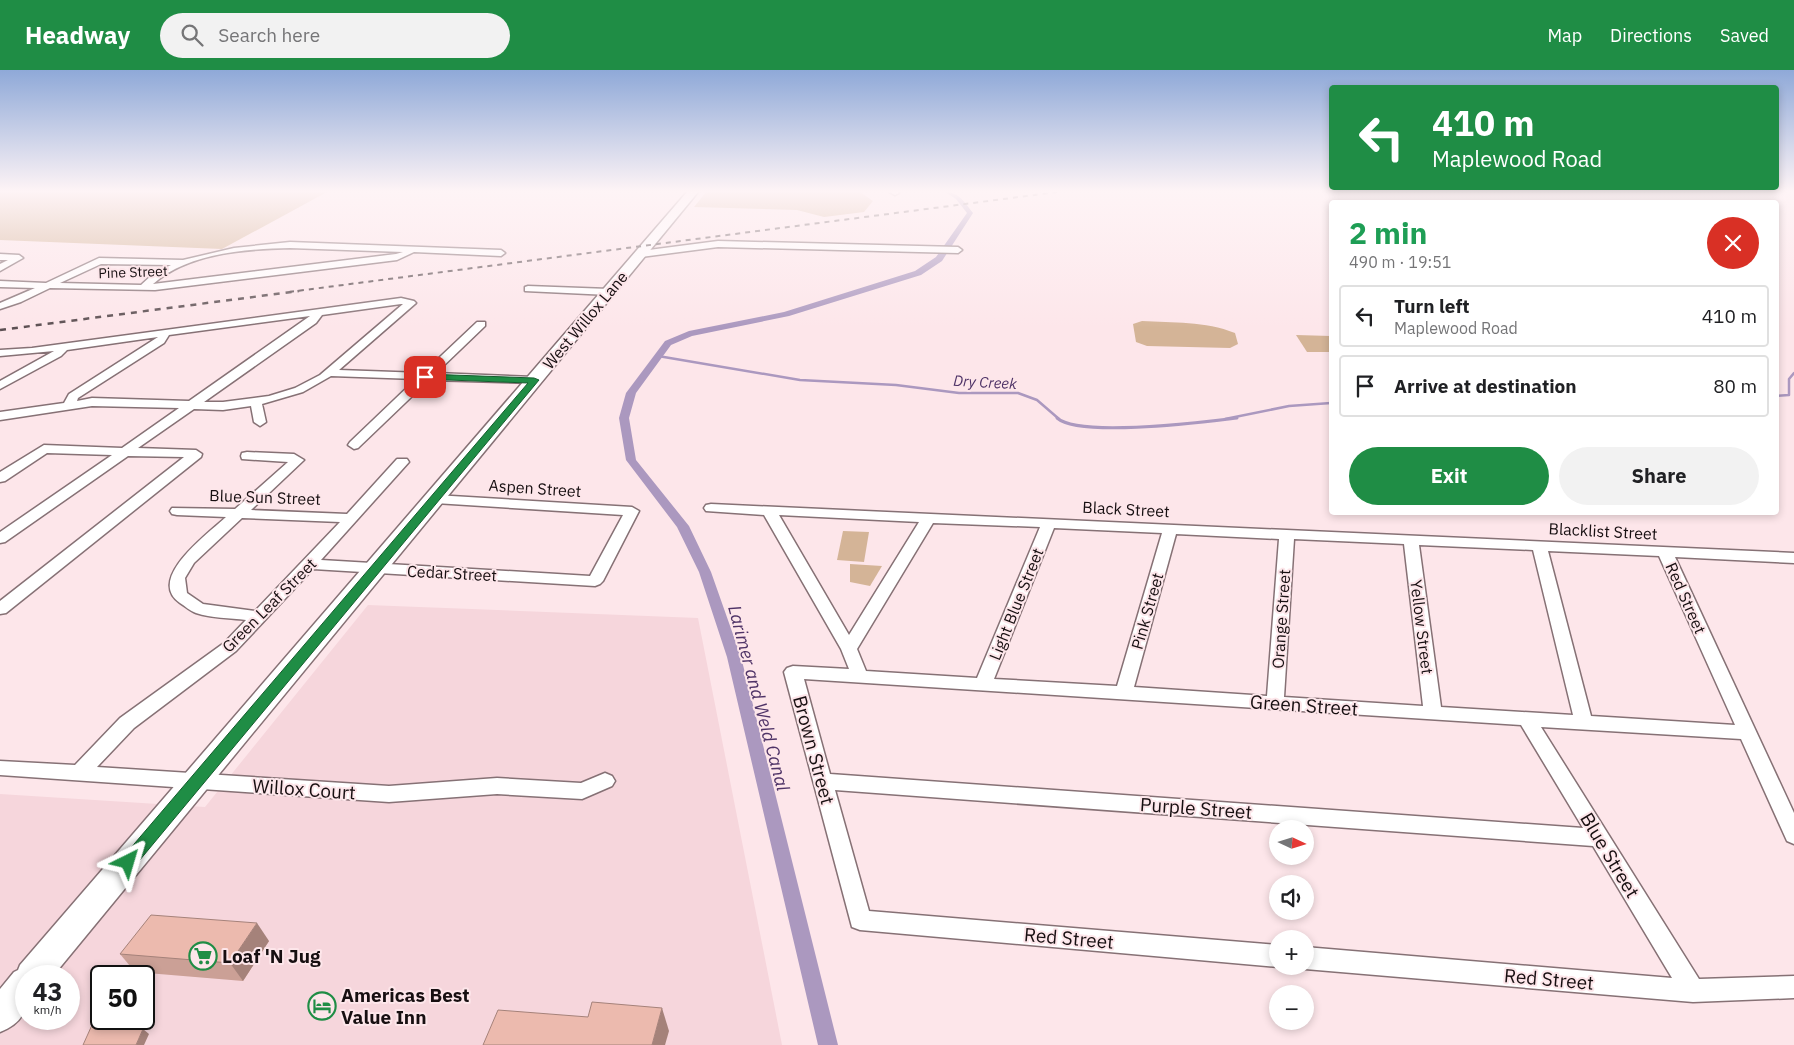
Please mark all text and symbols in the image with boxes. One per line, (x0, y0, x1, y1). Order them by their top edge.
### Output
search box (160, 13, 510, 58)
text: Headway (25, 19, 130, 51)
icon: search (178, 21, 206, 49)
text: Search here (218, 23, 320, 47)
text: Map (1547, 24, 1582, 47)
text: Directions (1610, 24, 1692, 47)
text: Saved (1720, 24, 1769, 47)
text: 410 m (1432, 100, 1535, 146)
icon: left (1349, 105, 1414, 170)
text: Maplewood Road (1432, 144, 1602, 173)
text: 2 min (1349, 213, 1427, 252)
button: close (1707, 217, 1759, 269)
text: 490 m · 19:51 (1349, 252, 1451, 272)
street label: Pine Street (98, 262, 168, 282)
street label: West Willox Lane (538, 267, 632, 373)
text: Turn left (1394, 294, 1470, 318)
icon: left (1351, 302, 1379, 330)
text: 410 m (1702, 304, 1757, 328)
text: Maplewood Road (1394, 318, 1518, 338)
pin (404, 356, 446, 398)
icon: arrive (411, 363, 439, 391)
water label: Dry Creek (953, 371, 1018, 393)
icon: arrive (1351, 372, 1379, 400)
text: Arrive at destination (1394, 374, 1577, 398)
text: 80 m (1713, 374, 1757, 398)
button: Exit (1349, 447, 1549, 505)
button: Share (1559, 447, 1759, 505)
street label: Aspen Street (488, 475, 582, 501)
street label: Blue Sun Street (209, 485, 321, 509)
street label: Black Street (1082, 497, 1170, 521)
street label: Blacklist Street (1548, 518, 1658, 544)
street label: Light Blue Street (984, 545, 1048, 663)
street label: Green Leaf Street (218, 554, 320, 656)
street label: Red Street (1661, 559, 1711, 637)
street label: Cedar Street (406, 561, 498, 585)
street label: Orange Street (1268, 569, 1294, 669)
street label: Pink Street (1127, 570, 1167, 652)
street label: Yellow Street (1406, 579, 1438, 675)
water label: Larimer and Weld Canal (723, 603, 795, 794)
street label: Green Street (1249, 689, 1359, 721)
street label: Brown Street (788, 693, 840, 807)
street label: Willox Court (252, 773, 356, 805)
street label: Purple Street (1139, 792, 1253, 824)
street label: Blue Street (1575, 808, 1645, 902)
north arrow (1269, 820, 1314, 865)
map controls (1269, 820, 1314, 1030)
position arrow (101, 835, 153, 887)
button: sound (1269, 875, 1314, 920)
street label: Red Street (1023, 922, 1115, 954)
button: + (1269, 930, 1314, 975)
supermarket icon: Loaf 'N Jug (188, 941, 218, 971)
place label: Loaf 'N Jug (222, 944, 321, 968)
street label: Red Street (1503, 963, 1595, 995)
speed limit sign: 50 (90, 965, 155, 1030)
text: 43 (32, 975, 63, 1008)
place label: Americas Best Value Inn (341, 983, 470, 1029)
button: − (1269, 985, 1314, 1030)
hotel icon: Americas Best Value Inn (307, 991, 337, 1021)
text: km/h (33, 1002, 62, 1017)

